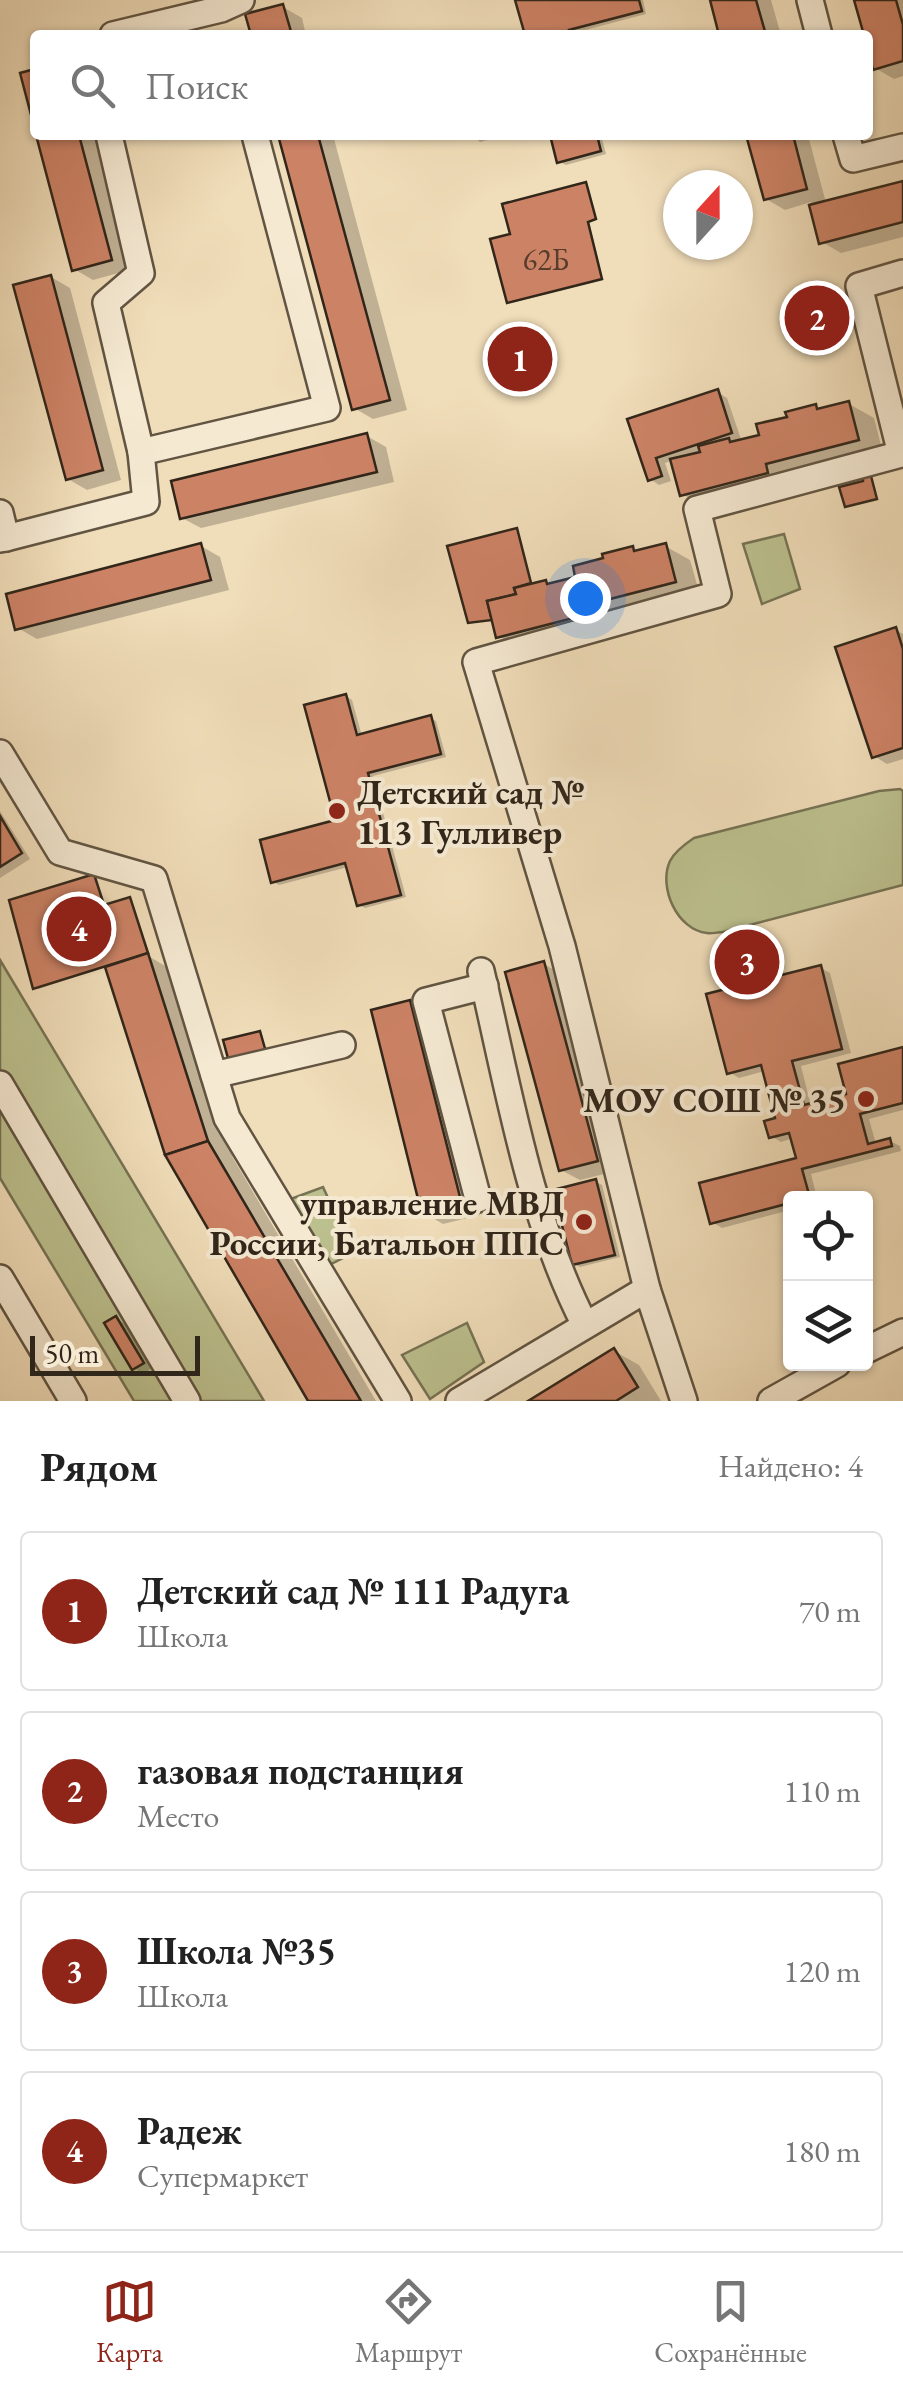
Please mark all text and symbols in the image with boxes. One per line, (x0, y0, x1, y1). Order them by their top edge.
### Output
search box (30, 30, 873, 140)
icon: search (65, 58, 120, 113)
text: Поиск (145, 61, 248, 110)
north arrow (663, 170, 753, 260)
house number: 62Б (523, 240, 569, 279)
pin: 2 (784, 280, 850, 356)
pin: 1 (488, 322, 552, 396)
your location (560, 573, 611, 624)
place label: Детский сад № 113 Гулливер (357, 769, 584, 854)
marker: Детский сад № 113 Гулливер (326, 800, 348, 822)
pin: 4 (46, 892, 112, 966)
pin: 3 (714, 924, 780, 1000)
place label: МОУ СОШ № 35 (583, 1077, 846, 1122)
marker: МОУ СОШ № 35 (855, 1088, 877, 1110)
place label: управление МВД России, Батальон ППС (209, 1180, 564, 1265)
map controls (783, 1191, 873, 1371)
button: locate (783, 1191, 873, 1281)
marker: управление МВД России, Батальон ППС (573, 1211, 595, 1233)
button: layers (783, 1281, 873, 1371)
scale bar (30, 1331, 200, 1376)
text: 50 m (45, 1335, 99, 1371)
text: Рядом (40, 1439, 158, 1494)
text: Найдено: 4 (718, 1445, 863, 1487)
text: Детский сад № 111 Радуга (137, 1566, 569, 1615)
text: 1 (66, 1590, 83, 1632)
text: 70 m (799, 1590, 861, 1632)
text: Школа (137, 1615, 228, 1657)
text: газовая подстанция (137, 1746, 464, 1795)
text: 2 (66, 1770, 83, 1812)
text: 110 m (784, 1770, 861, 1812)
text: Место (137, 1795, 219, 1837)
text: Школа №35 (137, 1926, 336, 1975)
text: 3 (66, 1950, 83, 1992)
text: 120 m (784, 1950, 861, 1992)
text: Школа (137, 1975, 228, 2017)
text: Радеж (137, 2106, 242, 2155)
text: 4 (66, 2130, 83, 2172)
text: 180 m (784, 2130, 861, 2172)
text: Супермаркет (137, 2155, 308, 2197)
tab: Карта (96, 2274, 163, 2370)
tab: Маршрут (355, 2274, 462, 2370)
tab: Сохранённые (654, 2274, 807, 2370)

